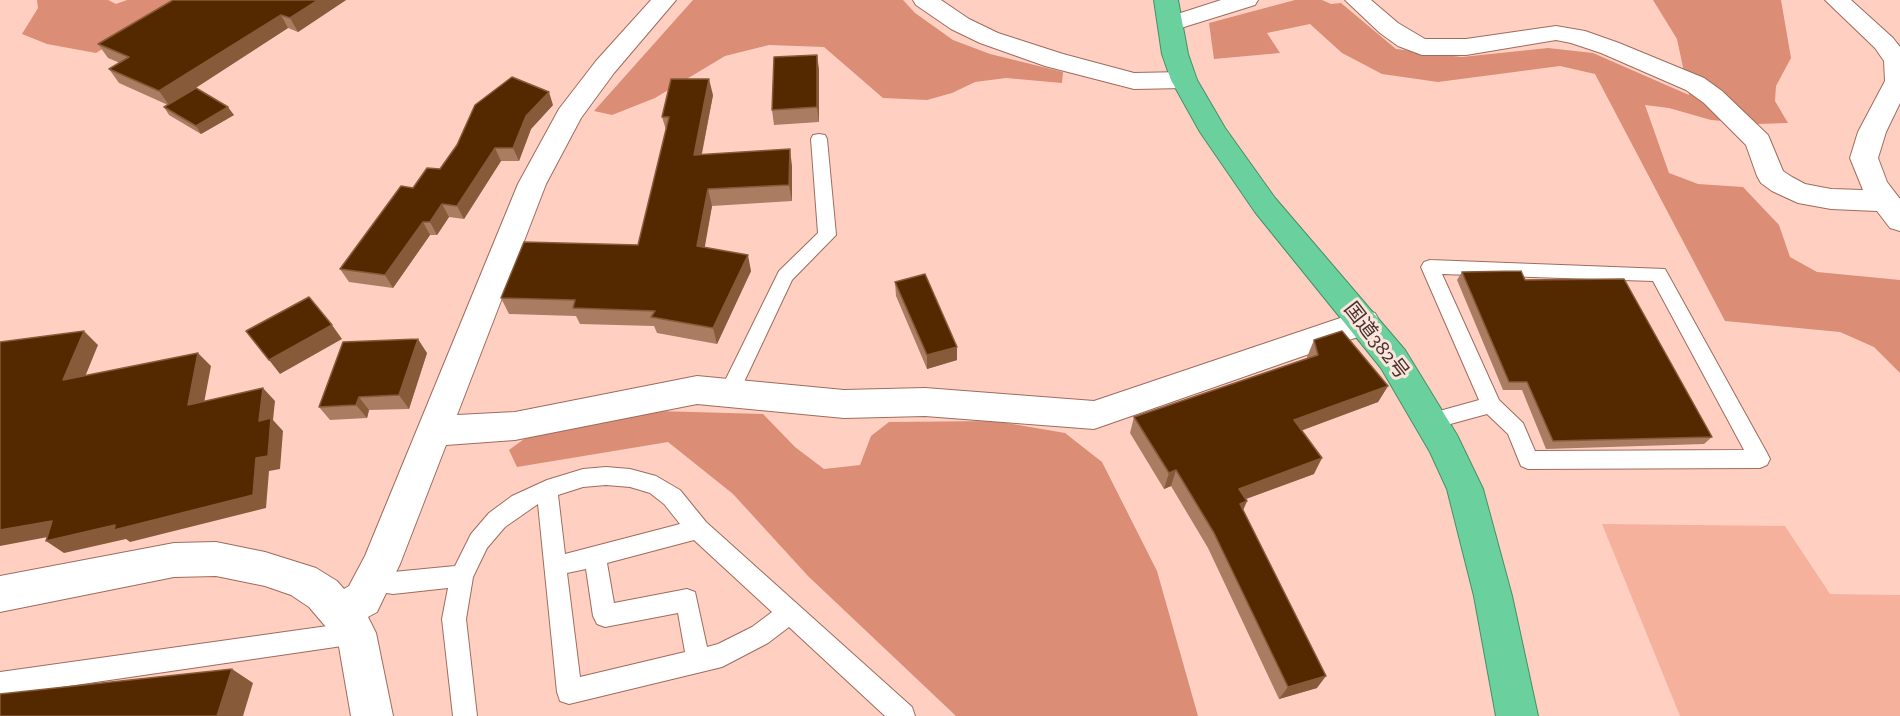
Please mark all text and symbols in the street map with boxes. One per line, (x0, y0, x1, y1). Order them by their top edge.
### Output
street label: 国道382号 (1339, 298, 1413, 384)

